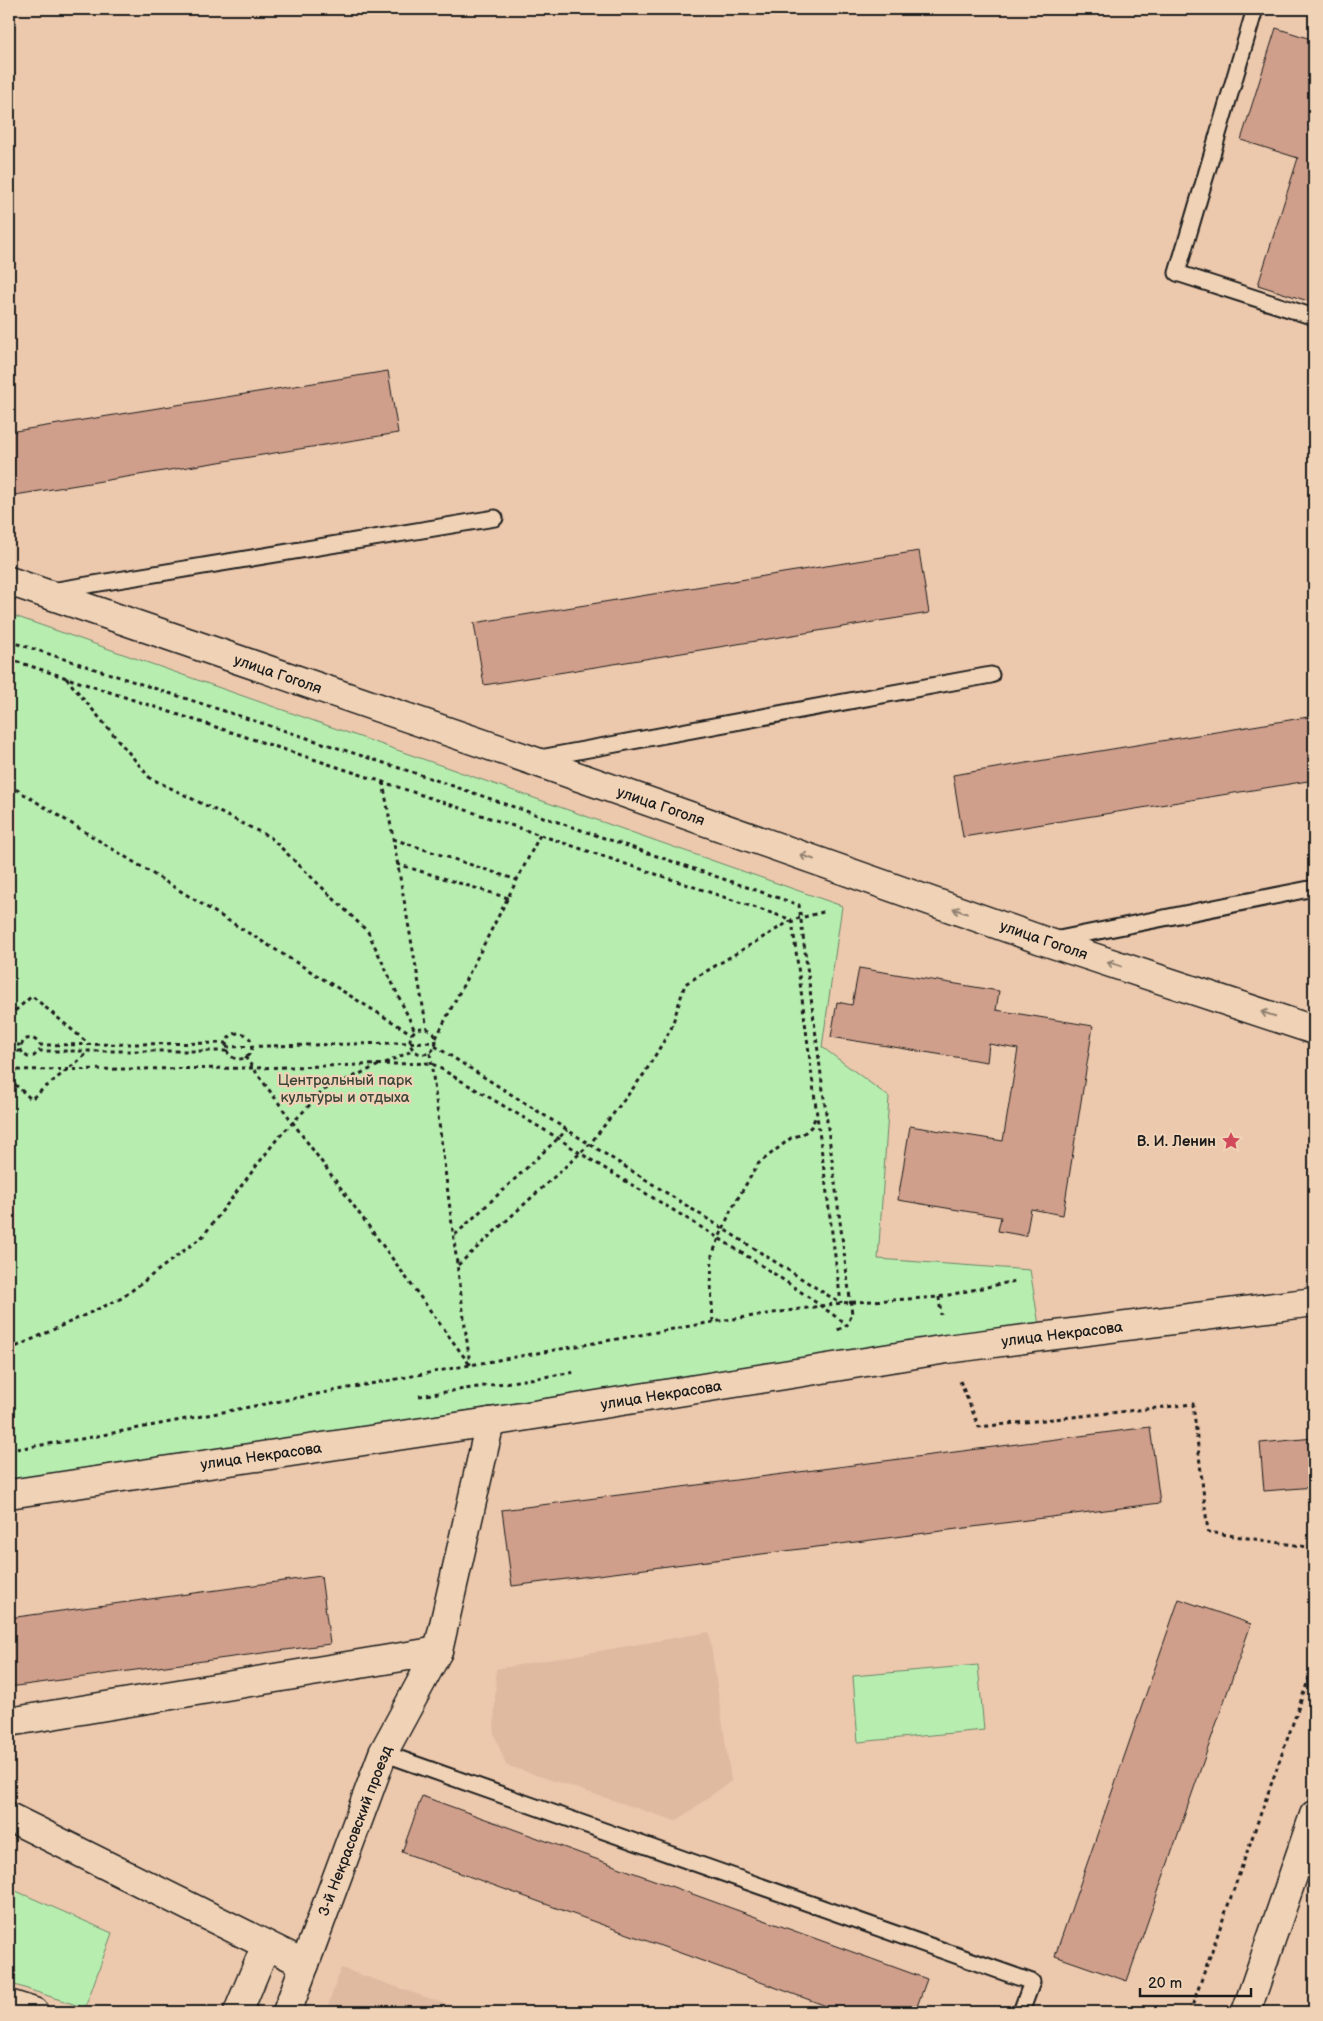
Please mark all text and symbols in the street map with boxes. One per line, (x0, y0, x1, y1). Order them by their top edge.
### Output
street label: улица Гоголя (231, 651, 324, 698)
street label: улица Гоголя (614, 783, 707, 830)
one-way arrow (799, 852, 815, 861)
one-way arrow (953, 906, 968, 915)
street label: улица Гоголя (997, 917, 1090, 964)
one-way arrow (1106, 958, 1122, 968)
one-way arrow (1260, 1009, 1276, 1019)
park label: Центральный парк культуры и отдыха (278, 1071, 412, 1107)
place icon: В. И. Ленин (1220, 1130, 1242, 1152)
place label: В. И. Ленин (1137, 1132, 1216, 1151)
street label: улица Некрасова (1000, 1318, 1124, 1351)
street label: улица Некрасова (599, 1377, 723, 1414)
street label: улица Некрасова (199, 1439, 323, 1474)
street label: 3-й Некрасовский проезд (314, 1743, 397, 1919)
scale bar (1140, 1966, 1252, 1998)
text: 20 m (1148, 1974, 1182, 1993)

